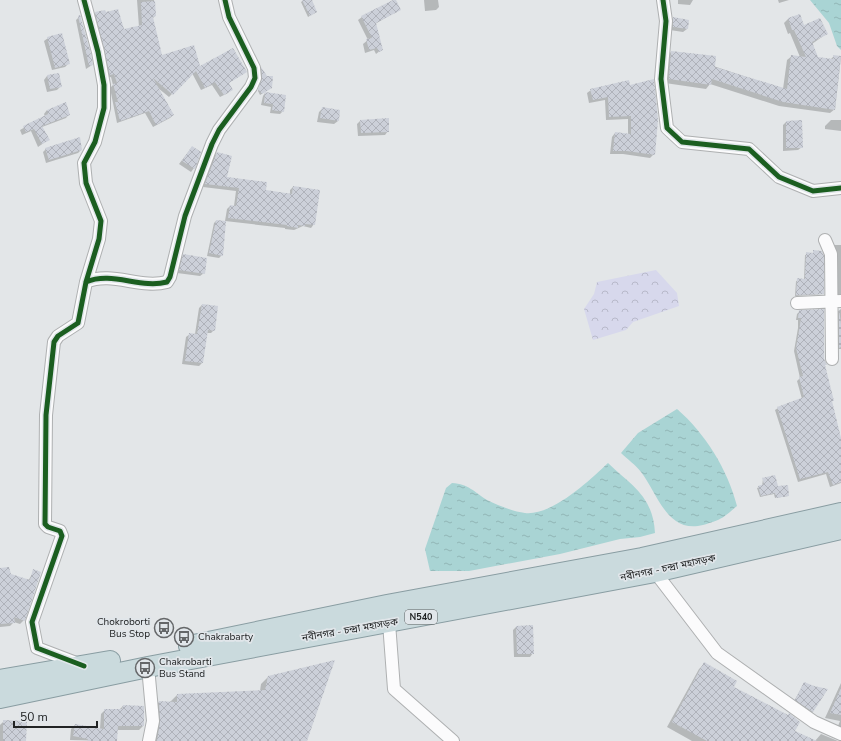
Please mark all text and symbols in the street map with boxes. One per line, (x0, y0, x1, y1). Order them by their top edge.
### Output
street label: নবীনগর - চন্দ্রা মহাসড়ক (618, 551, 718, 585)
road number: N540 (405, 610, 437, 624)
street label: নবীনগর - চন্দ্রা মহাসড়ক (300, 614, 400, 646)
place label: Chokroborti Bus Stop (97, 615, 150, 641)
bus stop icon: Chokroborti Bus Stop (153, 617, 175, 639)
bus stop icon: Chakrabarty (173, 626, 195, 648)
place label: Chakrabarty (198, 630, 254, 644)
place label: Chakrobarti Bus Stand (159, 655, 212, 681)
bus stop icon: Chakrobarti Bus Stand (134, 657, 156, 679)
scale bar (14, 703, 97, 729)
text: 50 m (20, 709, 48, 725)

